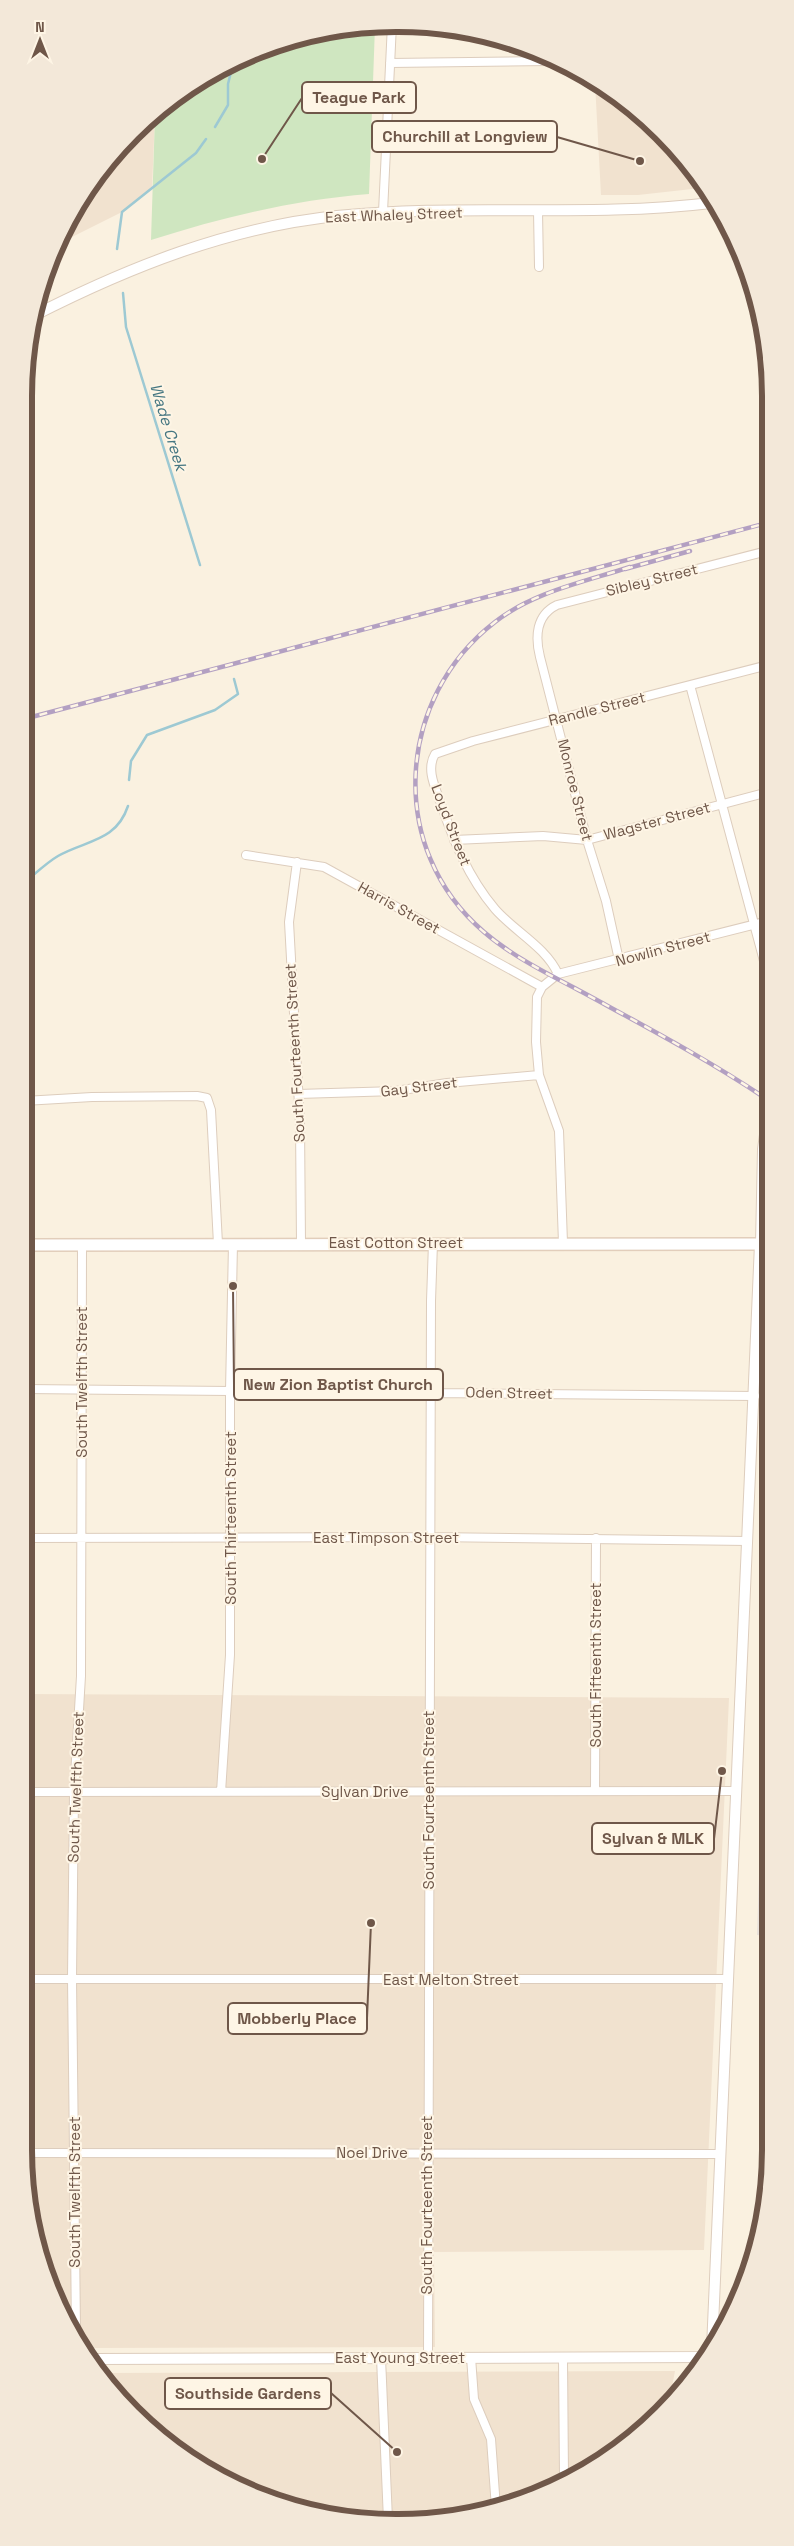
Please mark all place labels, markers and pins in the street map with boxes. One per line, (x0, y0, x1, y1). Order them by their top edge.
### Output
callout: Teague Park (302, 82, 416, 113)
callout: Churchill at Longview (372, 121, 557, 152)
callout: New Zion Baptist Church (234, 1369, 443, 1400)
callout: Sylvan & MLK (592, 1823, 714, 1854)
callout: Mobberly Place (228, 2003, 367, 2034)
callout: Southside Gardens (165, 2378, 331, 2409)

